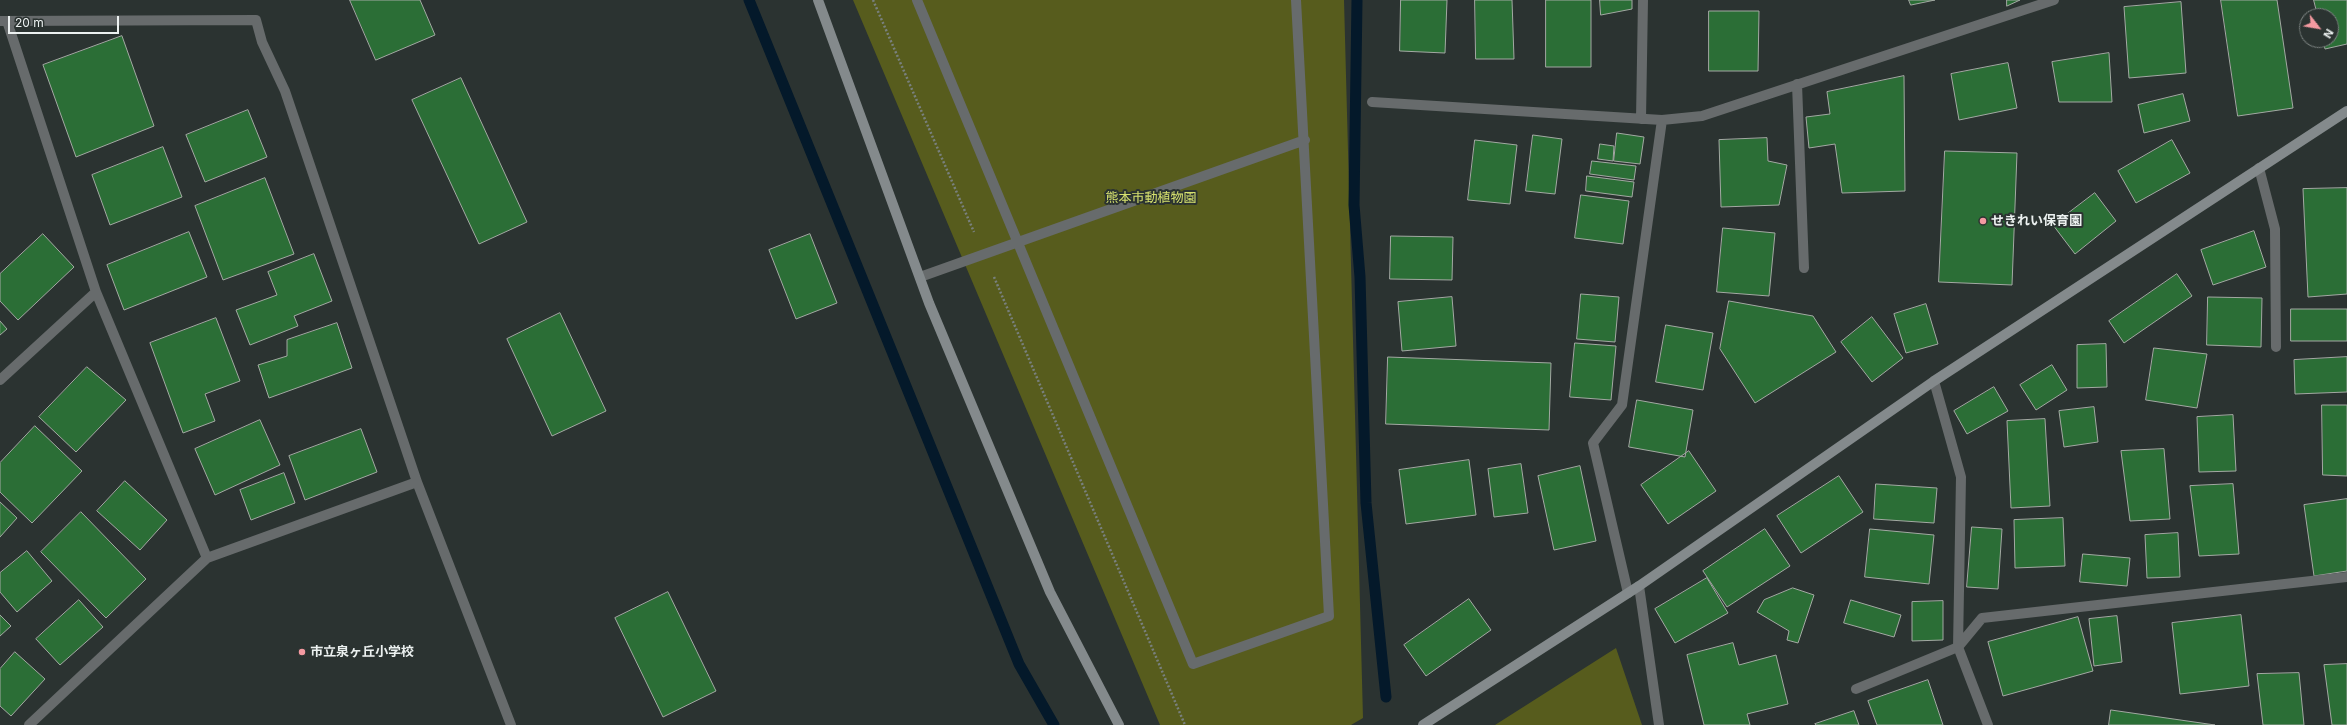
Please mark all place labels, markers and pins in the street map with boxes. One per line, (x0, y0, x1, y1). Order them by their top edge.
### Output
place label: せきれい保育園 (1991, 213, 2082, 229)
marker: せきれい保育園 (1978, 216, 1988, 226)
place label: 市立泉ヶ丘小学校 (310, 644, 414, 660)
marker: 市立泉ヶ丘小学校 (297, 647, 307, 657)

